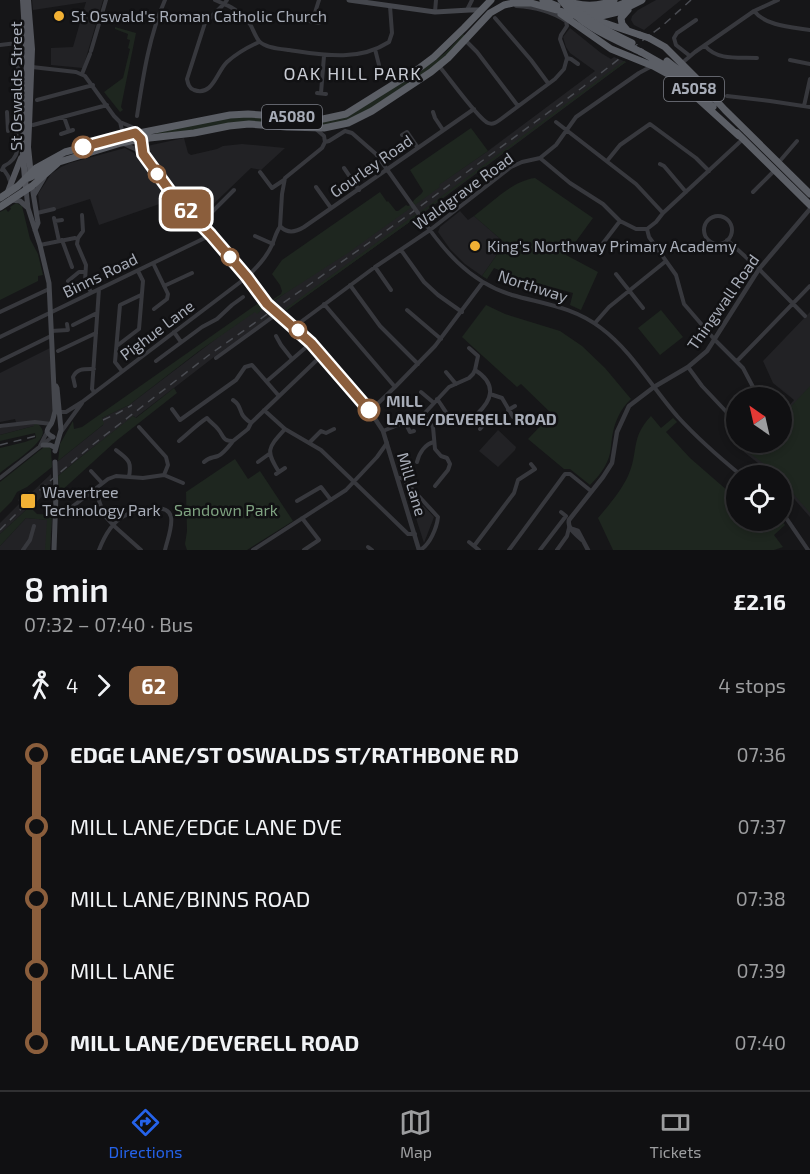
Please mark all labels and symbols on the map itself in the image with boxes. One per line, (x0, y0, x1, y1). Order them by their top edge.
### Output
place label: St Oswald's Roman Catholic Church (71, 6, 327, 25)
marker: St Oswald's Roman Catholic Church (52, 9, 66, 23)
street label: St Oswalds Street (6, 21, 25, 151)
district label: OAK HILL PARK (284, 62, 422, 84)
road number: A5058 (664, 77, 724, 101)
road number: A5080 (262, 105, 322, 129)
street label: Gourley Road (326, 130, 416, 201)
unlabelled marker (72, 136, 94, 158)
street label: Waldgrave Road (409, 148, 517, 233)
unlabelled marker (148, 165, 166, 183)
line badge: 62 (159, 190, 213, 228)
place label: King's Northway Primary Academy (487, 236, 737, 255)
marker: King's Northway Primary Academy (468, 239, 482, 253)
street label: Binns Road (59, 248, 140, 301)
unlabelled marker (221, 248, 239, 266)
street label: Thingwall Road (683, 250, 763, 353)
street label: Northway (496, 265, 571, 306)
street label: Pighue Lane (116, 296, 197, 364)
unlabelled marker (289, 321, 307, 339)
north arrow (726, 387, 792, 453)
place label: MILL LANE/DEVERELL ROAD (386, 391, 557, 428)
marker: MILL LANE/DEVERELL ROAD (358, 399, 380, 421)
street label: Mill Lane (394, 450, 431, 518)
place label: Wavertree Technology Park (42, 482, 161, 519)
marker: Wavertree Technology Park (19, 492, 37, 510)
park label: Sandown Park (174, 500, 278, 519)

